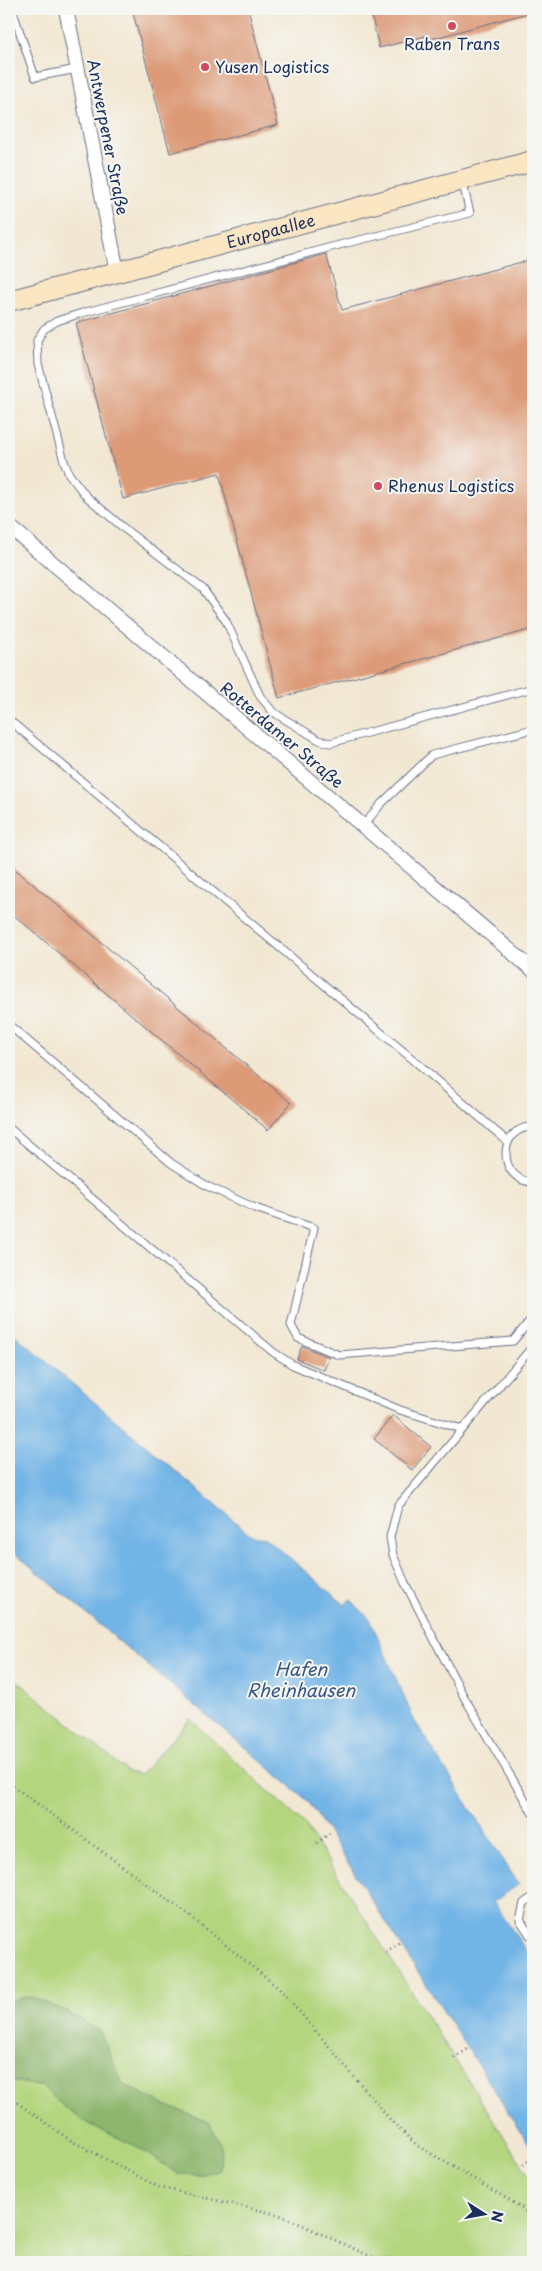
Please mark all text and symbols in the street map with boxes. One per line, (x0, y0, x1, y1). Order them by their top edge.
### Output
marker: Raben Trans (446, 20, 458, 32)
place label: Raben Trans (404, 31, 500, 55)
place label: Yusen Logistics (215, 54, 329, 78)
street label: Antwerpener Straße (82, 57, 136, 217)
marker: Yusen Logistics (199, 61, 211, 73)
street label: Europaallee (224, 207, 318, 253)
place label: Rhenus Logistics (388, 473, 514, 497)
marker: Rhenus Logistics (372, 480, 384, 492)
street label: Rotterdamer Straße (216, 675, 349, 793)
water label: Hafen Rheinhausen (247, 1655, 356, 1703)
north arrow (460, 2188, 510, 2238)
text: N (486, 2209, 509, 2224)

